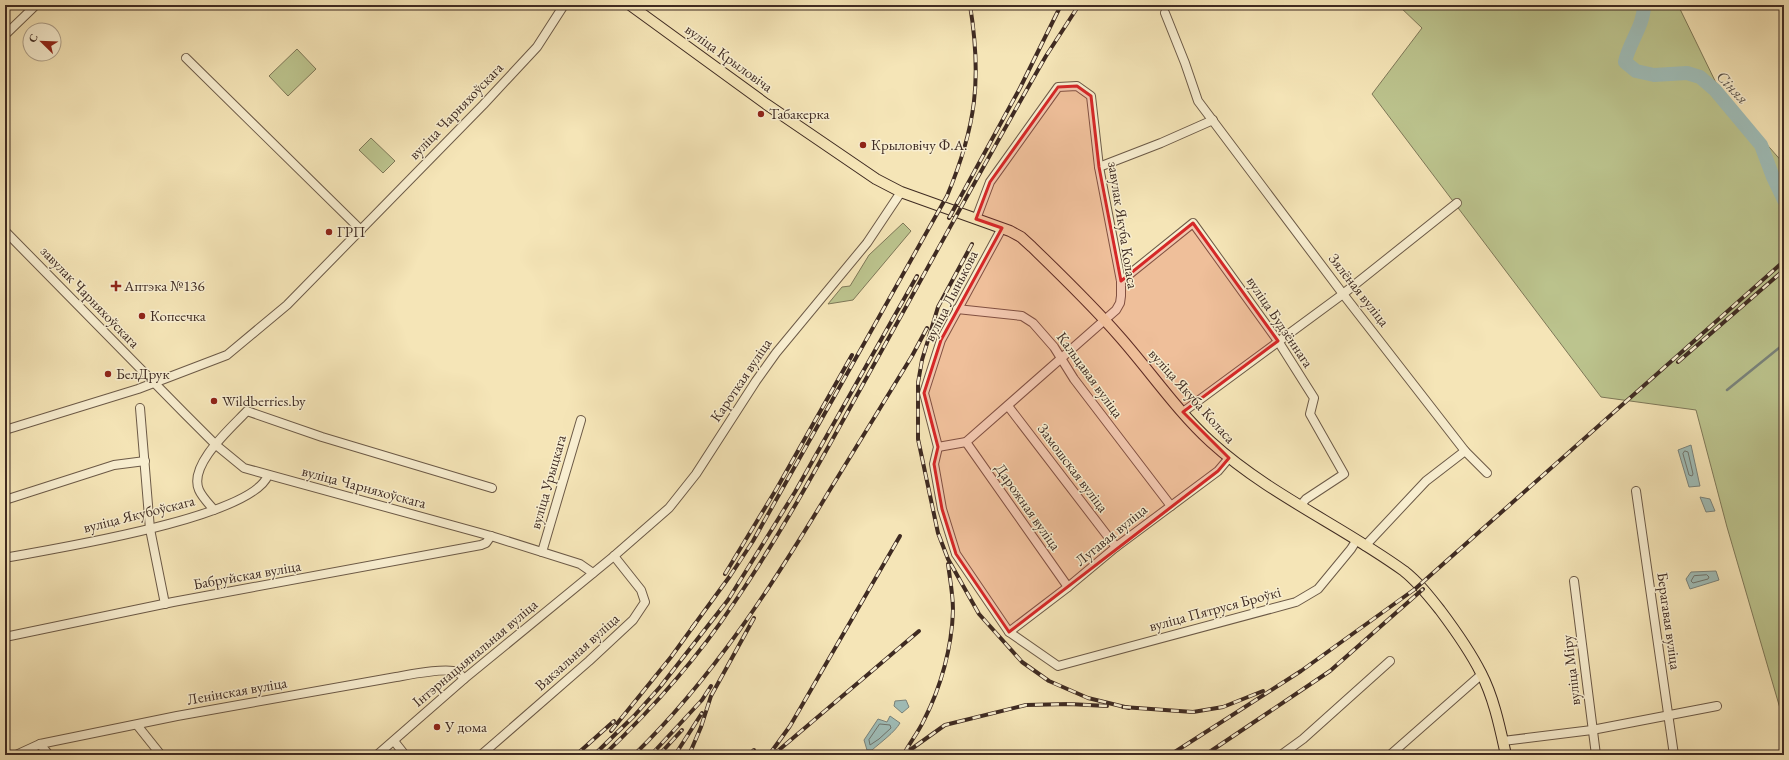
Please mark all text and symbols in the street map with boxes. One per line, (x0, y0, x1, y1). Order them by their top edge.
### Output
street label: вуліца Крыловіча (682, 19, 777, 96)
north arrow (22, 22, 62, 62)
text: С (25, 32, 41, 44)
street label: вуліца Чарняхоўскага (404, 58, 507, 163)
water label: Сіняя (1712, 66, 1753, 109)
place label: Табакерка (769, 104, 829, 123)
marker: Табакерка (756, 109, 766, 119)
place label: Крыловічу Ф.А. (871, 135, 968, 154)
marker: Крыловічу Ф.А. (858, 140, 868, 150)
street label: завулак Якуба Коласа (1104, 160, 1143, 290)
place label: ГРП (337, 222, 365, 241)
marker: ГРП (324, 227, 334, 237)
street label: завулак Чарняхоўскага (37, 241, 144, 352)
street label: вуліца Лынькова (919, 247, 982, 345)
street label: Зялёная вуліца (1325, 249, 1394, 330)
street label: вуліца Будзённага (1243, 272, 1318, 371)
place label: Аптэка №136 (123, 276, 205, 295)
marker: Аптэка №136 (111, 281, 121, 291)
place label: Копеечка (150, 306, 206, 325)
marker: Копеечка (137, 311, 147, 321)
street label: Кальцавая вуліца (1053, 328, 1128, 421)
street label: Кароткая вуліца (706, 334, 776, 425)
street label: вуліца Якуба Коласа (1145, 344, 1240, 447)
place label: БелДрук (116, 364, 170, 383)
marker: БелДрук (103, 369, 113, 379)
place label: Wildberries.by (222, 391, 306, 410)
marker: Wildberries.by (209, 396, 219, 406)
street label: Замошская вуліца (1034, 420, 1113, 516)
street label: вуліца Урыцкага (525, 433, 570, 531)
street label: Дарожная вуліца (991, 459, 1066, 554)
street label: вуліца Чарняхоўскага (300, 461, 428, 512)
street label: вуліца Якубоўскага (81, 490, 197, 537)
street label: Лугавая вуліца (1071, 500, 1151, 570)
street label: Бабруйская вуліца (192, 556, 302, 593)
street label: Берагавая вуліца (1653, 571, 1686, 671)
street label: вуліца Пятруся Броўкі (1147, 582, 1283, 635)
street label: Інтэрнацыянальная вуліца (408, 595, 541, 711)
street label: Вакзальная вуліца (531, 609, 623, 694)
street label: вуліца Міру (1557, 633, 1584, 707)
street label: Ленінская вуліца (185, 672, 288, 709)
place label: У дома (444, 717, 487, 736)
marker: У дома (432, 722, 442, 732)

